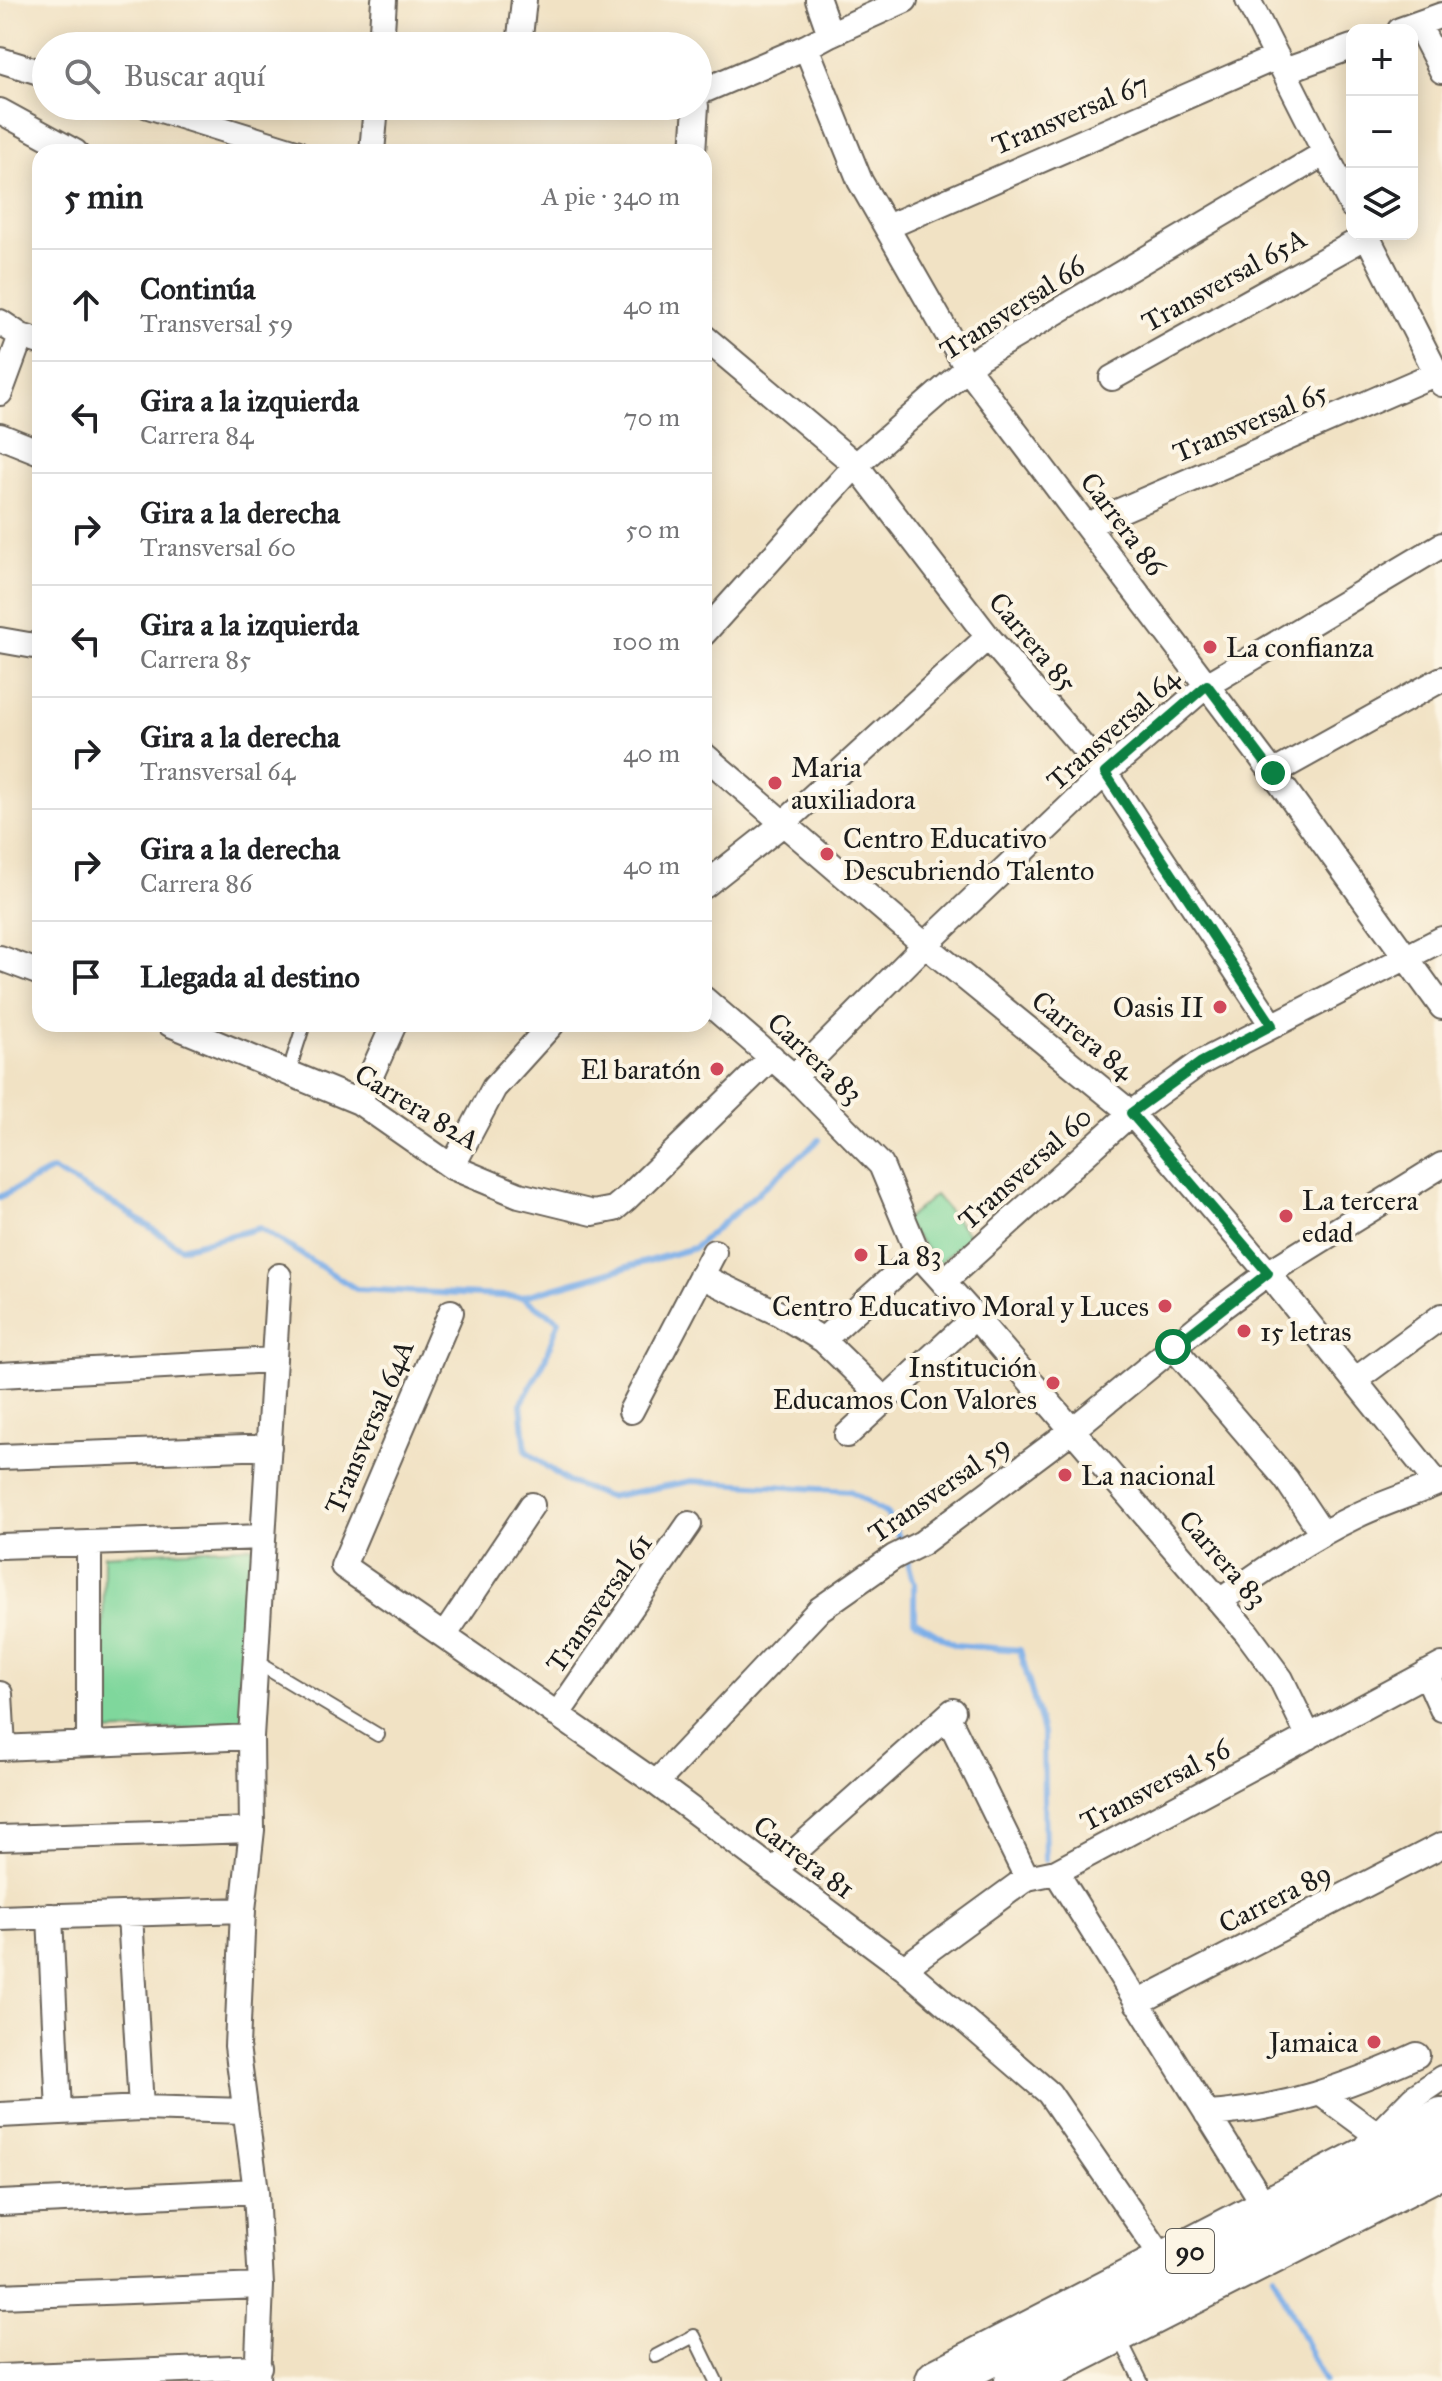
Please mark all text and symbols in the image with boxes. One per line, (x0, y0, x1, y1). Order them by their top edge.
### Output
map controls (1346, 24, 1418, 240)
button: + (1346, 24, 1418, 96)
search box (32, 32, 712, 120)
icon: search (60, 54, 104, 98)
text: Buscar aquí (124, 58, 265, 94)
street label: Transversal 67 (987, 65, 1153, 163)
button: − (1346, 96, 1418, 168)
button: layers (1346, 168, 1418, 240)
text: 5 min (64, 176, 143, 217)
text: A pie · 340 m (542, 180, 680, 212)
street label: Transversal 65A (1135, 220, 1313, 340)
street label: Transversal 66 (933, 247, 1092, 368)
text: Continúa (140, 271, 256, 307)
icon: ahead (64, 283, 108, 327)
text: 40 m (623, 289, 680, 321)
text: Transversal 59 (140, 307, 293, 339)
street label: Transversal 65 (1167, 374, 1333, 470)
text: Gira a la izquierda (140, 383, 359, 419)
icon: left (64, 395, 108, 439)
text: 70 m (624, 401, 680, 433)
text: Carrera 84 (140, 419, 254, 451)
street label: Carrera 86 (1073, 465, 1174, 584)
text: Gira a la derecha (140, 495, 340, 531)
icon: right (64, 507, 108, 551)
text: 50 m (625, 513, 680, 545)
text: Transversal 60 (140, 531, 296, 563)
street label: Carrera 85 (981, 585, 1085, 699)
text: Gira a la izquierda (140, 607, 359, 643)
icon: left (64, 619, 108, 663)
text: 100 m (612, 625, 680, 657)
place label: La confianza (1226, 630, 1374, 665)
marker: La confianza (1201, 638, 1219, 656)
text: Carrera 85 (140, 643, 251, 675)
street label: Transversal 64 (1039, 659, 1188, 798)
text: Gira a la derecha (140, 719, 340, 755)
icon: right (64, 731, 108, 775)
text: 40 m (623, 737, 680, 769)
place label: Maria auxiliadora (791, 750, 916, 817)
text: Transversal 64 (140, 755, 295, 787)
route end (1255, 755, 1291, 791)
marker: Maria auxiliadora (766, 774, 784, 792)
place label: Centro Educativo Descubriendo Talento (843, 821, 1094, 888)
text: Gira a la derecha (140, 831, 340, 867)
icon: right (64, 843, 108, 887)
marker: Centro Educativo Descubriendo Talento (818, 845, 836, 863)
text: 40 m (623, 849, 680, 881)
text: Carrera 86 (140, 867, 252, 899)
icon: arrive (64, 955, 108, 999)
text: Llegada al destino (140, 959, 360, 995)
street label: Carrera 84 (1024, 983, 1143, 1088)
place label: Oasis II (1113, 990, 1204, 1025)
marker: Oasis II (1211, 998, 1229, 1016)
street label: Carrera 83 (760, 1005, 870, 1111)
place label: El baratón (580, 1052, 701, 1087)
street label: Carrera 82A (348, 1056, 486, 1158)
marker: El baratón (708, 1060, 726, 1078)
street label: Transversal 60 (951, 1099, 1099, 1237)
place label: La tercera edad (1302, 1183, 1418, 1250)
marker: La tercera edad (1277, 1207, 1295, 1225)
place label: La 83 (877, 1238, 942, 1273)
marker: La 83 (852, 1246, 870, 1264)
place label: Centro Educativo Moral y Luces (772, 1289, 1149, 1324)
marker: Centro Educativo Moral y Luces (1156, 1297, 1174, 1315)
place label: 15 letras (1260, 1314, 1352, 1349)
marker: 15 letras (1235, 1322, 1253, 1340)
route start (1155, 1329, 1191, 1365)
street label: Transversal 64A (317, 1334, 421, 1519)
place label: Institución Educamos Con Valores (773, 1350, 1037, 1417)
marker: Institución Educamos Con Valores (1044, 1374, 1062, 1392)
street label: Transversal 59 (861, 1427, 1017, 1551)
place label: La nacional (1081, 1458, 1215, 1493)
marker: La nacional (1056, 1466, 1074, 1484)
street label: Carrera 83 (1171, 1503, 1275, 1615)
street label: Transversal 61 (538, 1526, 660, 1680)
street label: Transversal 56 (1074, 1730, 1237, 1839)
street label: Carrera 81 (746, 1808, 862, 1906)
street label: Carrera 89 (1213, 1855, 1337, 1941)
place label: Jamaica (1266, 2025, 1358, 2060)
marker: Jamaica (1365, 2033, 1383, 2051)
road number: 90 (1166, 2229, 1214, 2273)

